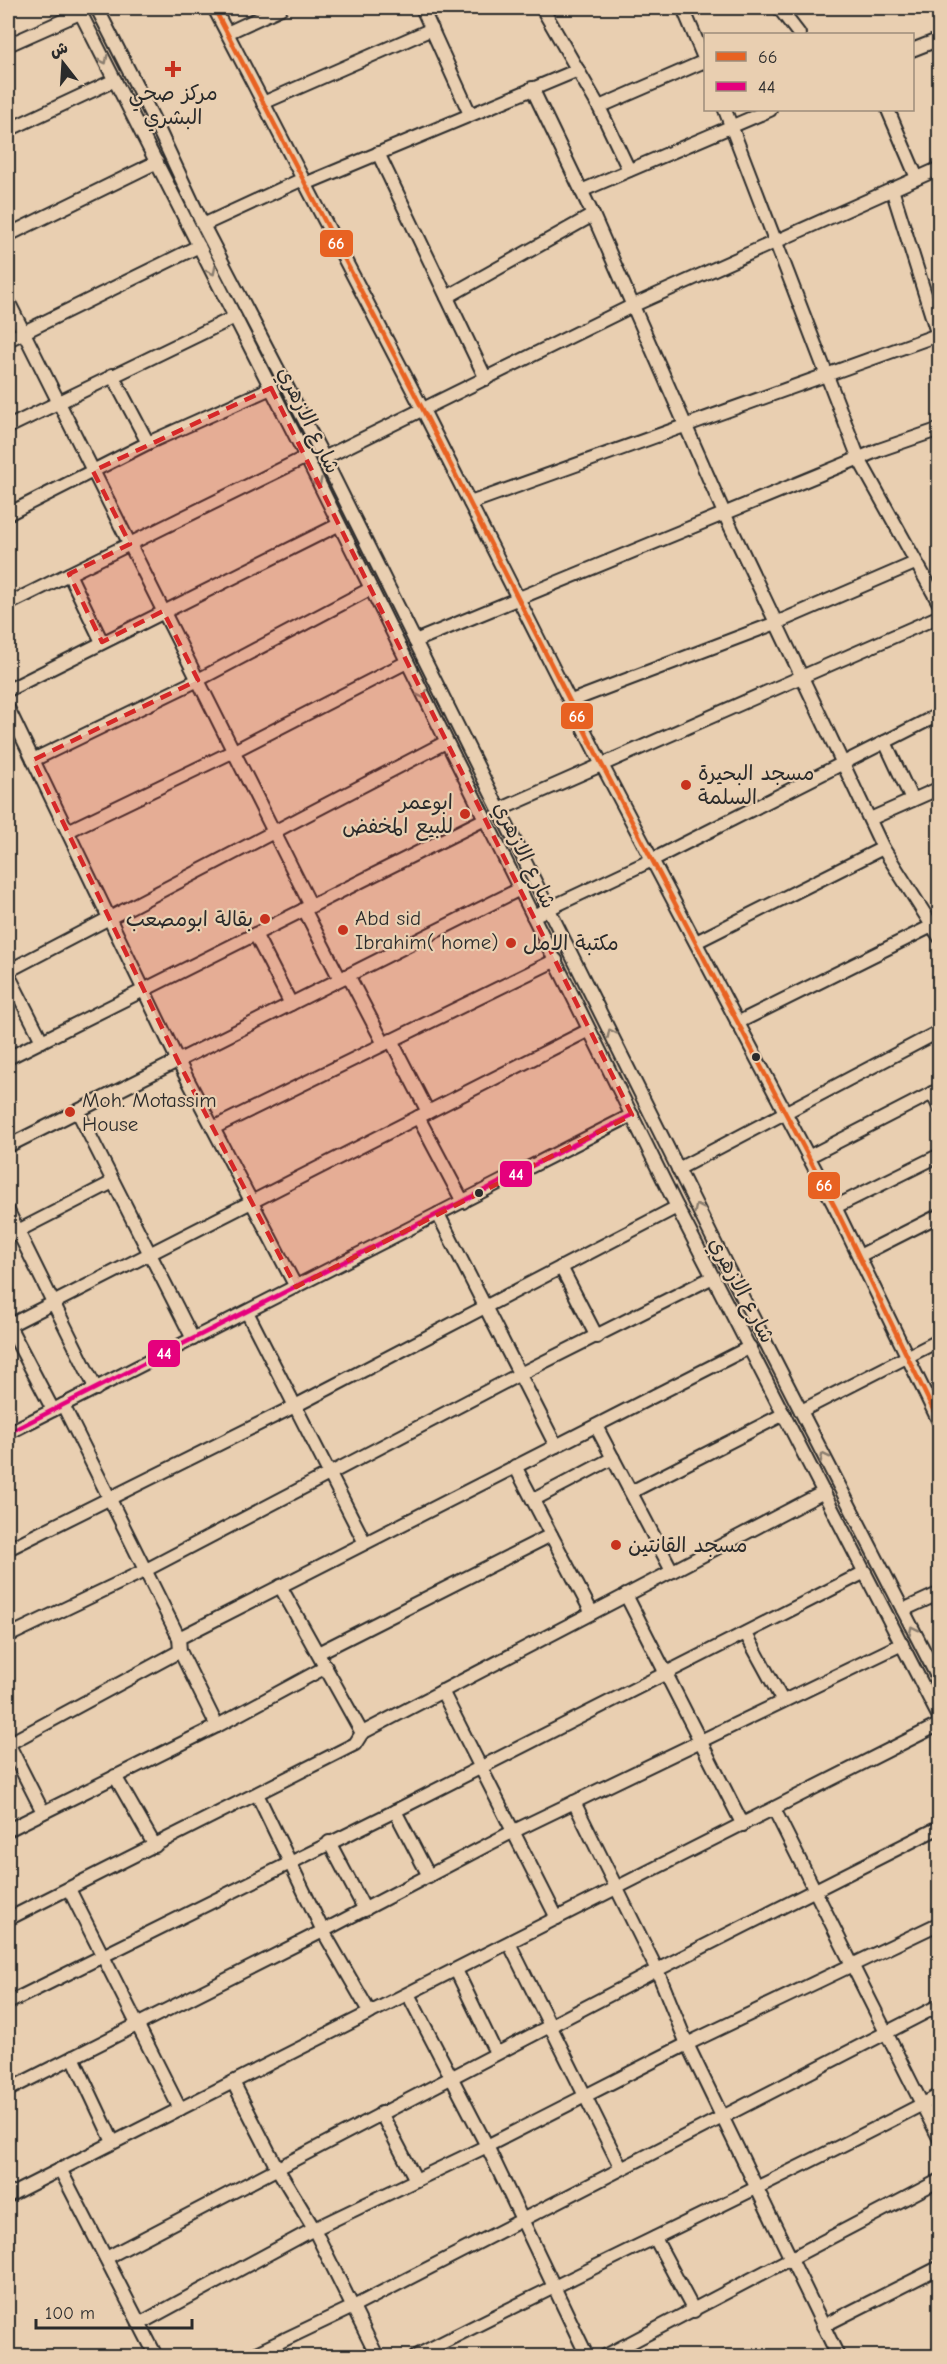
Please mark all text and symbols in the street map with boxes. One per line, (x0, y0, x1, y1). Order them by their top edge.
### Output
north arrow (33, 33, 93, 93)
legend (704, 33, 914, 111)
text: ش (48, 38, 70, 61)
text: 66 (758, 47, 778, 68)
one-way arrow (97, 53, 109, 64)
marker: مركز صحي البشري (164, 60, 182, 78)
text: 44 (758, 77, 775, 98)
place label: مركز صحي البشري (128, 81, 218, 132)
line badge: 66 (319, 229, 354, 258)
text: 66 (328, 235, 344, 253)
one-way arrow (205, 265, 216, 275)
street label: شارع الازهري (270, 363, 345, 479)
one-way arrow (311, 476, 323, 487)
one-way arrow (416, 689, 428, 700)
line badge: 66 (560, 702, 594, 730)
text: 66 (569, 708, 585, 726)
place label: مسجد البحيرة السلمة (698, 761, 814, 809)
marker: مسجد البحيرة السلمة (679, 778, 693, 792)
place label: ابوعمر للبيع المخفض (342, 790, 453, 841)
street label: شارع الازهري (486, 798, 561, 914)
marker: ابوعمر للبيع المخفض (458, 807, 472, 821)
place label: Abd sid Ibrahim( home) (355, 906, 498, 954)
place label: بقالة ابومصعب (126, 907, 253, 933)
marker: بقالة ابومصعب (258, 912, 272, 926)
marker: Abd sid Ibrahim( home) (336, 923, 350, 937)
place label: مكتبة الامل (523, 931, 619, 956)
marker: مكتبة الامل (504, 936, 518, 950)
one-way arrow (607, 1029, 618, 1040)
unlabelled marker (750, 1051, 762, 1063)
place label: Moh. Motassim House (82, 1088, 217, 1136)
marker: Moh. Motassim House (63, 1105, 77, 1119)
line badge: 44 (499, 1160, 533, 1188)
text: 44 (508, 1166, 524, 1184)
line badge: 66 (807, 1171, 841, 1200)
text: 66 (816, 1177, 832, 1195)
unlabelled marker (473, 1187, 485, 1199)
one-way arrow (693, 1203, 705, 1214)
street label: شارع الازهري (702, 1233, 780, 1348)
line badge: 44 (147, 1339, 181, 1368)
text: 44 (156, 1345, 172, 1363)
one-way arrow (820, 1452, 831, 1463)
place label: مسجد القانتين (628, 1533, 747, 1557)
marker: مسجد القانتين (609, 1538, 623, 1552)
one-way arrow (909, 1626, 920, 1637)
scale bar (36, 2292, 192, 2330)
text: 100 m (45, 2303, 95, 2324)

